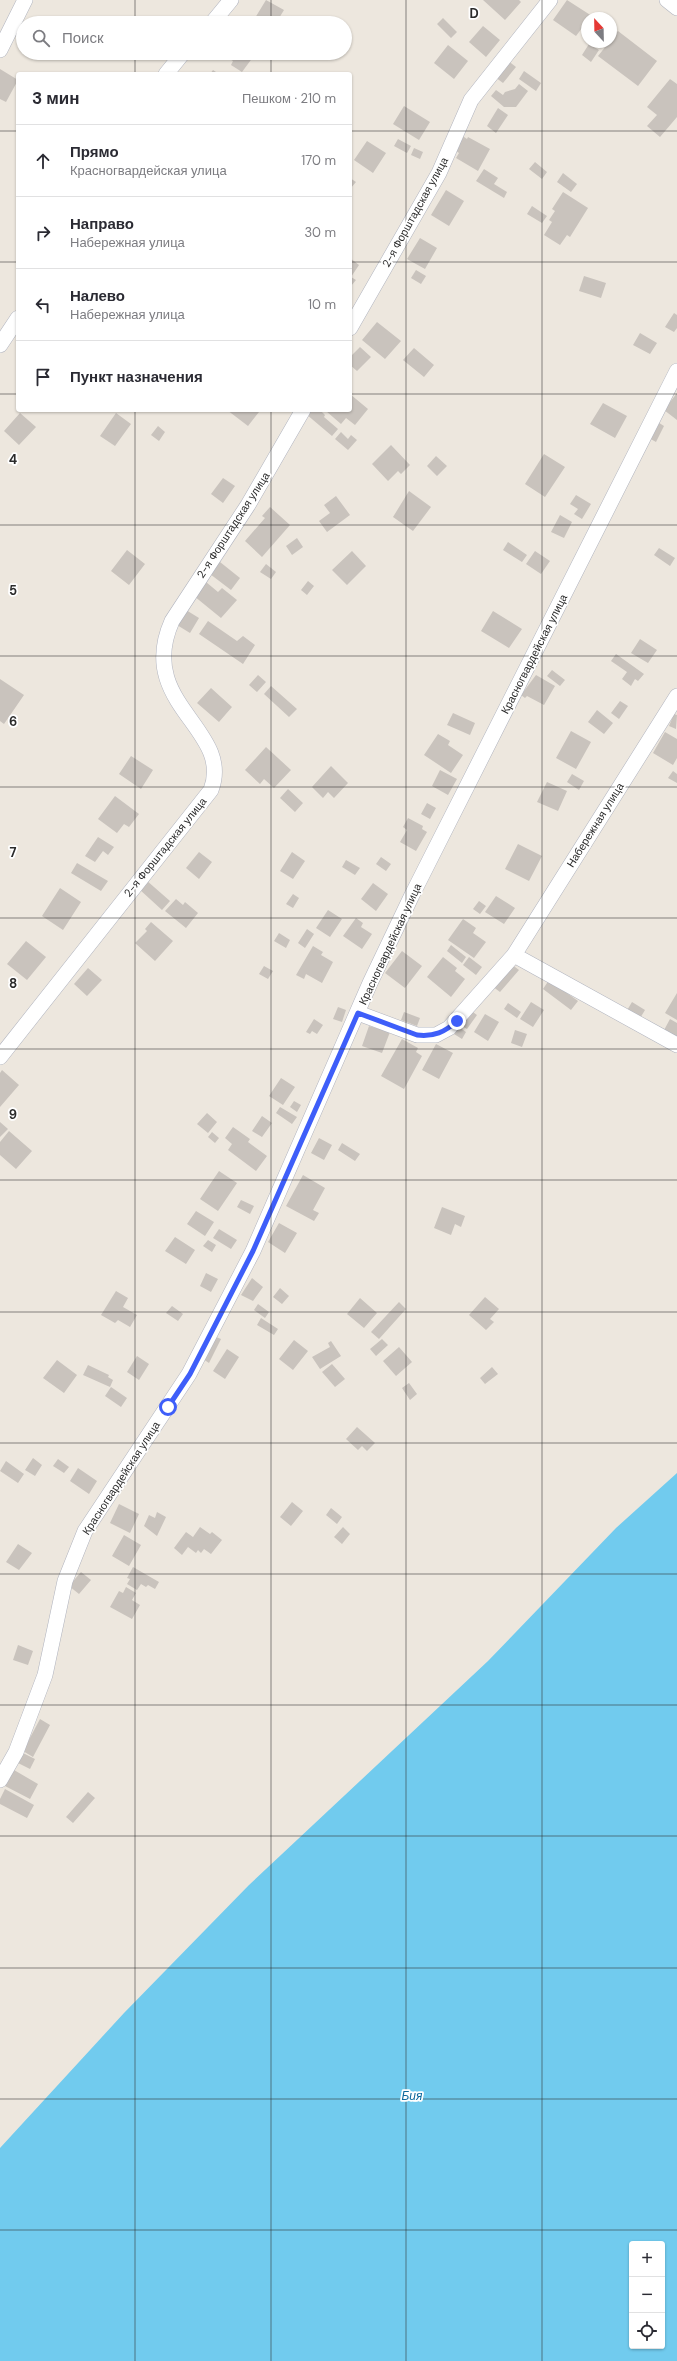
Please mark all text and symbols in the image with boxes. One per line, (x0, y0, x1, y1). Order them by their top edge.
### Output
text: D (469, 5, 479, 22)
north arrow (581, 12, 617, 48)
search box (16, 16, 352, 60)
icon: search (30, 27, 52, 49)
text: Поиск (62, 28, 104, 48)
text: 3 мин (32, 87, 80, 109)
text: Пешком · 210 m (242, 90, 336, 107)
text: Прямо (70, 142, 119, 162)
icon: ahead (32, 150, 54, 172)
text: 170 m (301, 152, 336, 169)
street label: 2-я Форштадская улица (379, 154, 452, 270)
text: Красногвардейская улица (70, 162, 227, 179)
text: Направо (70, 214, 134, 234)
icon: right (32, 222, 54, 244)
text: 30 m (304, 224, 336, 241)
text: Набережная улица (70, 234, 185, 251)
text: Налево (70, 286, 125, 306)
icon: left (32, 294, 54, 316)
text: 10 m (308, 296, 336, 313)
text: Набережная улица (70, 306, 185, 323)
icon: arrive (32, 366, 54, 388)
text: Пункт назначения (70, 367, 203, 387)
text: 4 (9, 451, 17, 468)
street label: 2-я Форштадская улица (193, 469, 273, 581)
text: 5 (9, 582, 17, 599)
street label: Красногвардейская улица (498, 591, 571, 716)
text: 6 (9, 713, 17, 730)
street label: Набережная улица (563, 779, 627, 870)
street label: 2-я Форштадская улица (121, 794, 210, 900)
text: 7 (10, 844, 17, 861)
street label: Красногвардейская улица (356, 880, 425, 1007)
text: 8 (9, 975, 17, 992)
route end (448, 1012, 466, 1030)
text: 9 (9, 1106, 17, 1123)
route start (159, 1398, 177, 1416)
street label: Красногвардейская улица (79, 1418, 163, 1537)
water label: Бия (402, 2088, 423, 2104)
map controls (629, 2241, 665, 2349)
button: + (629, 2241, 665, 2277)
button: − (629, 2277, 665, 2313)
button: locate (629, 2313, 665, 2349)

